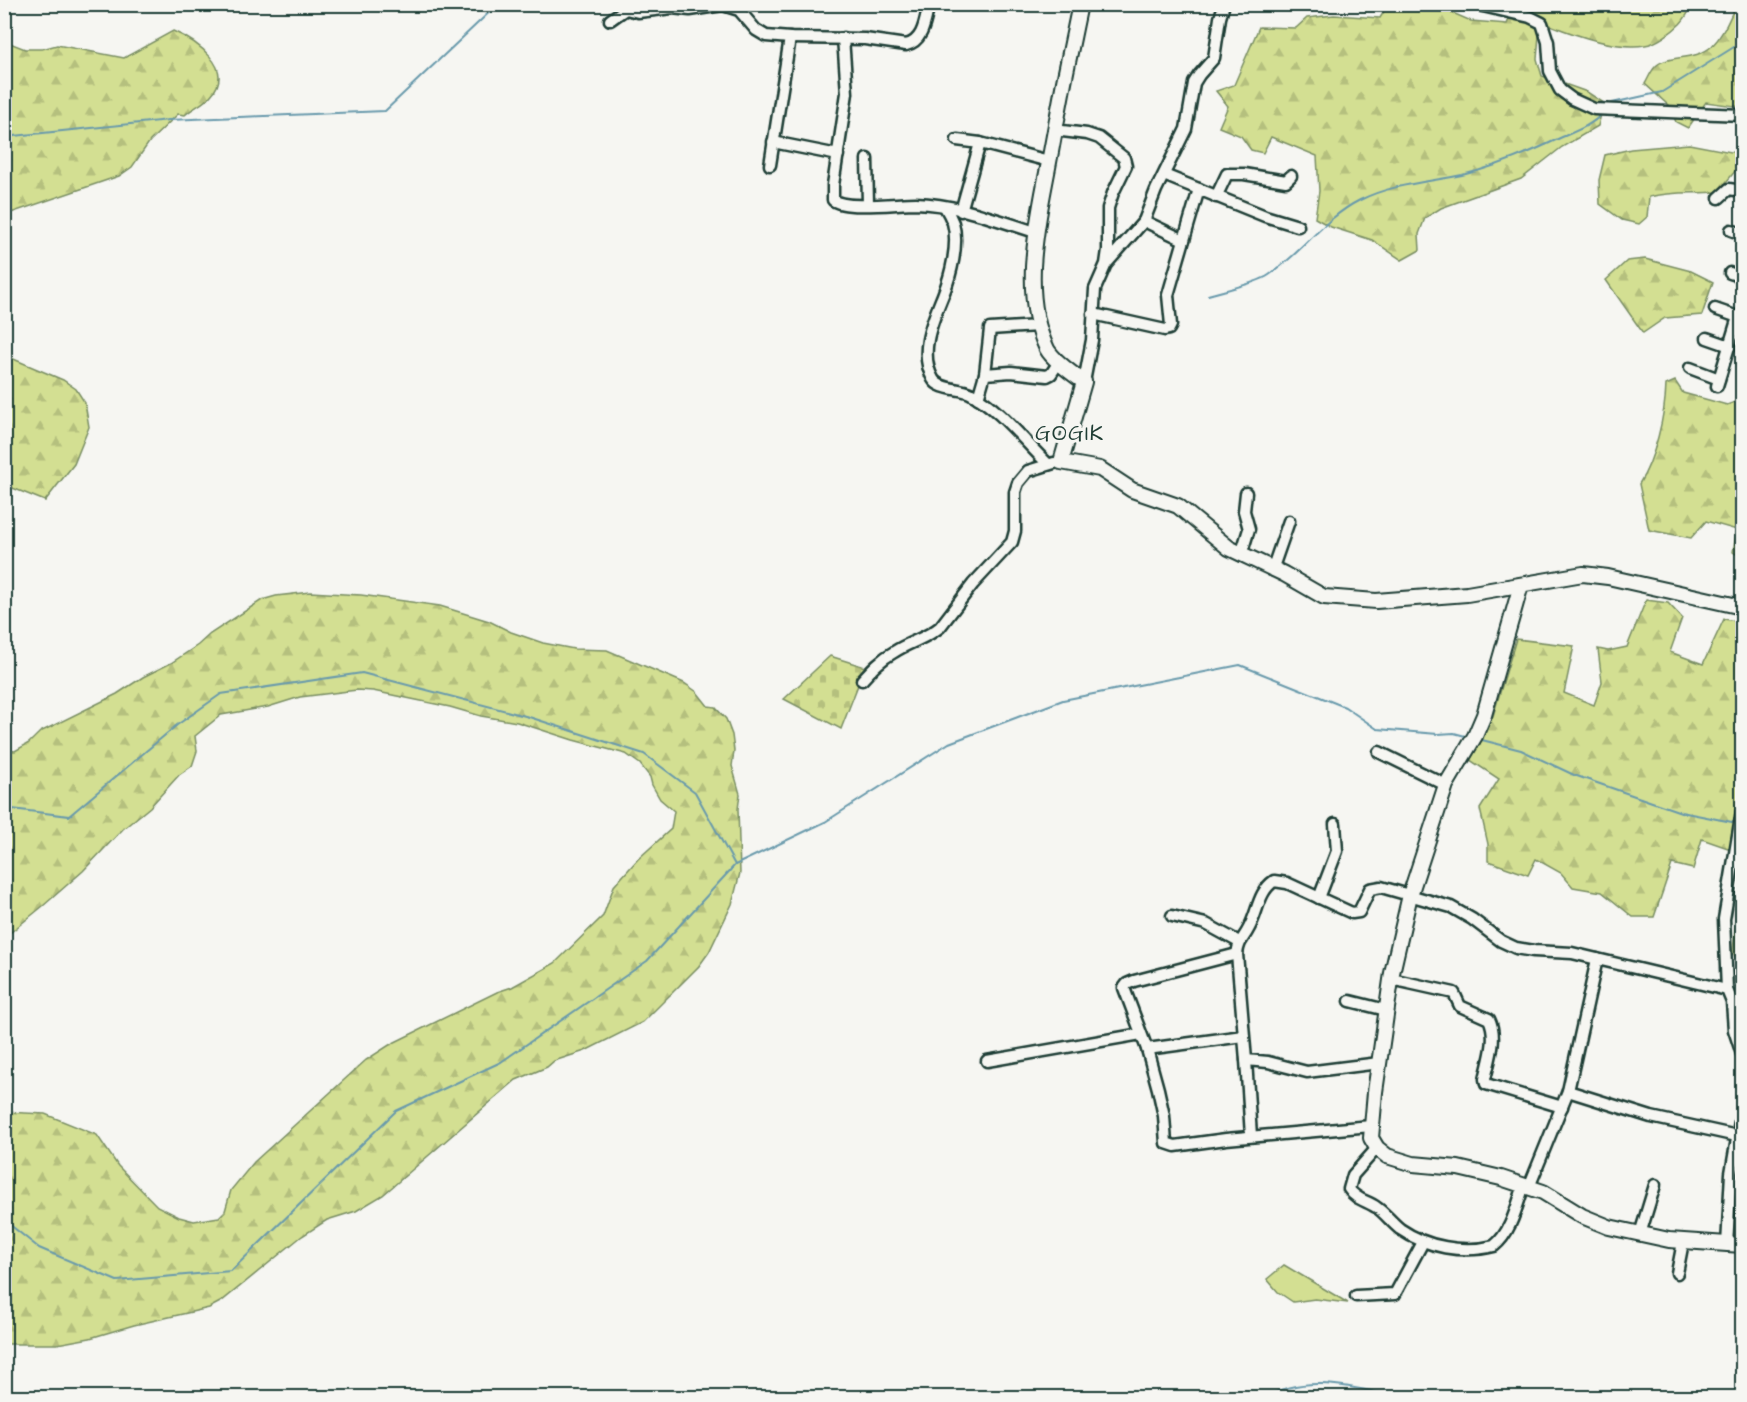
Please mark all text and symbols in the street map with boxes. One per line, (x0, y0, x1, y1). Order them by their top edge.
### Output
district label: GOGIK (1035, 418, 1105, 449)

